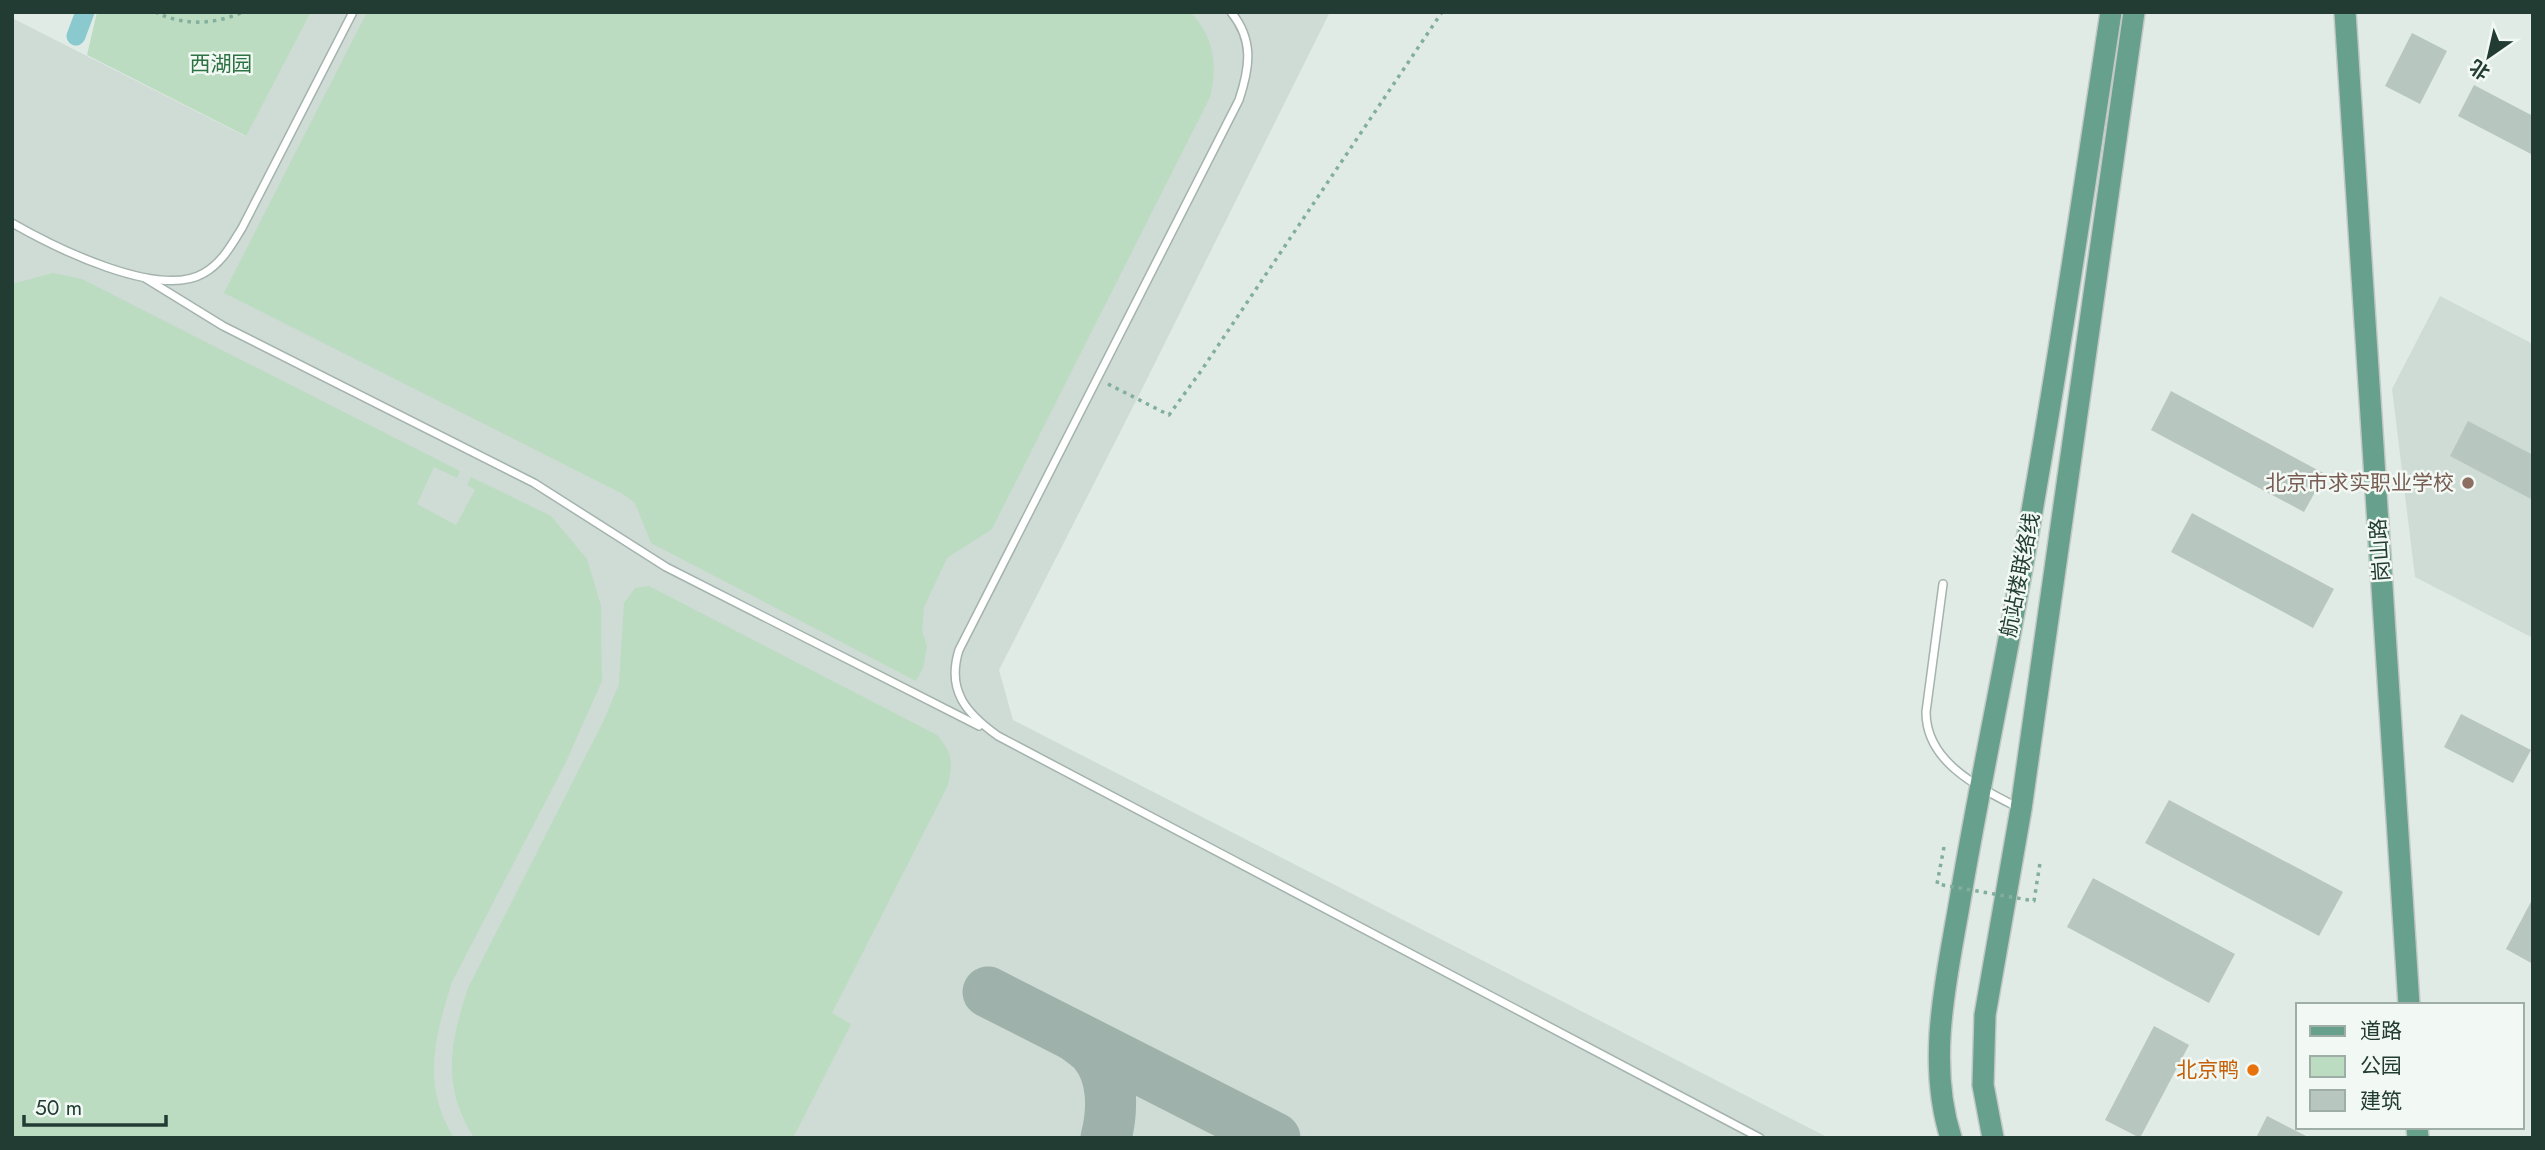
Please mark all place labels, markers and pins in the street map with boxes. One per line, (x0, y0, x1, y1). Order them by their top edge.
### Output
place label: 北京市求实职业学校 (2265, 468, 2454, 498)
marker: 北京市求实职业学校 (2460, 475, 2476, 491)
place label: 北京鸭 (2176, 1055, 2239, 1085)
marker: 北京鸭 (2245, 1062, 2261, 1078)

